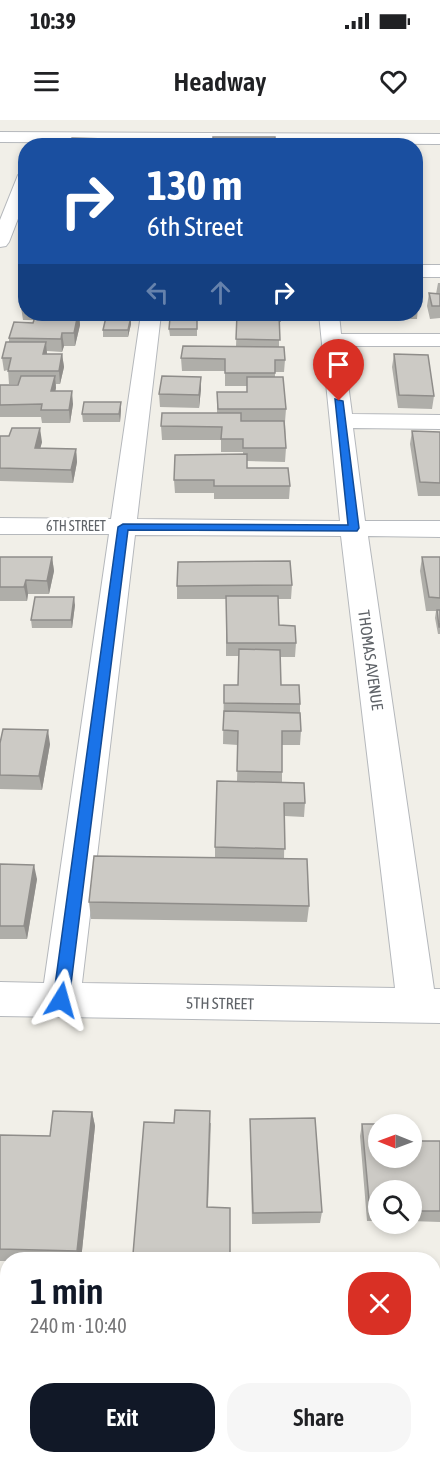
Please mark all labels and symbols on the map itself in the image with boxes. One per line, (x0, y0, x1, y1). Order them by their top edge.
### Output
pin (313, 339, 364, 401)
street label: 6TH STREET (46, 518, 106, 534)
street label: THOMAS AVENUE (355, 609, 387, 711)
position arrow (29, 968, 93, 1032)
street label: 5TH STREET (186, 993, 254, 1013)
north arrow (368, 1114, 422, 1168)

